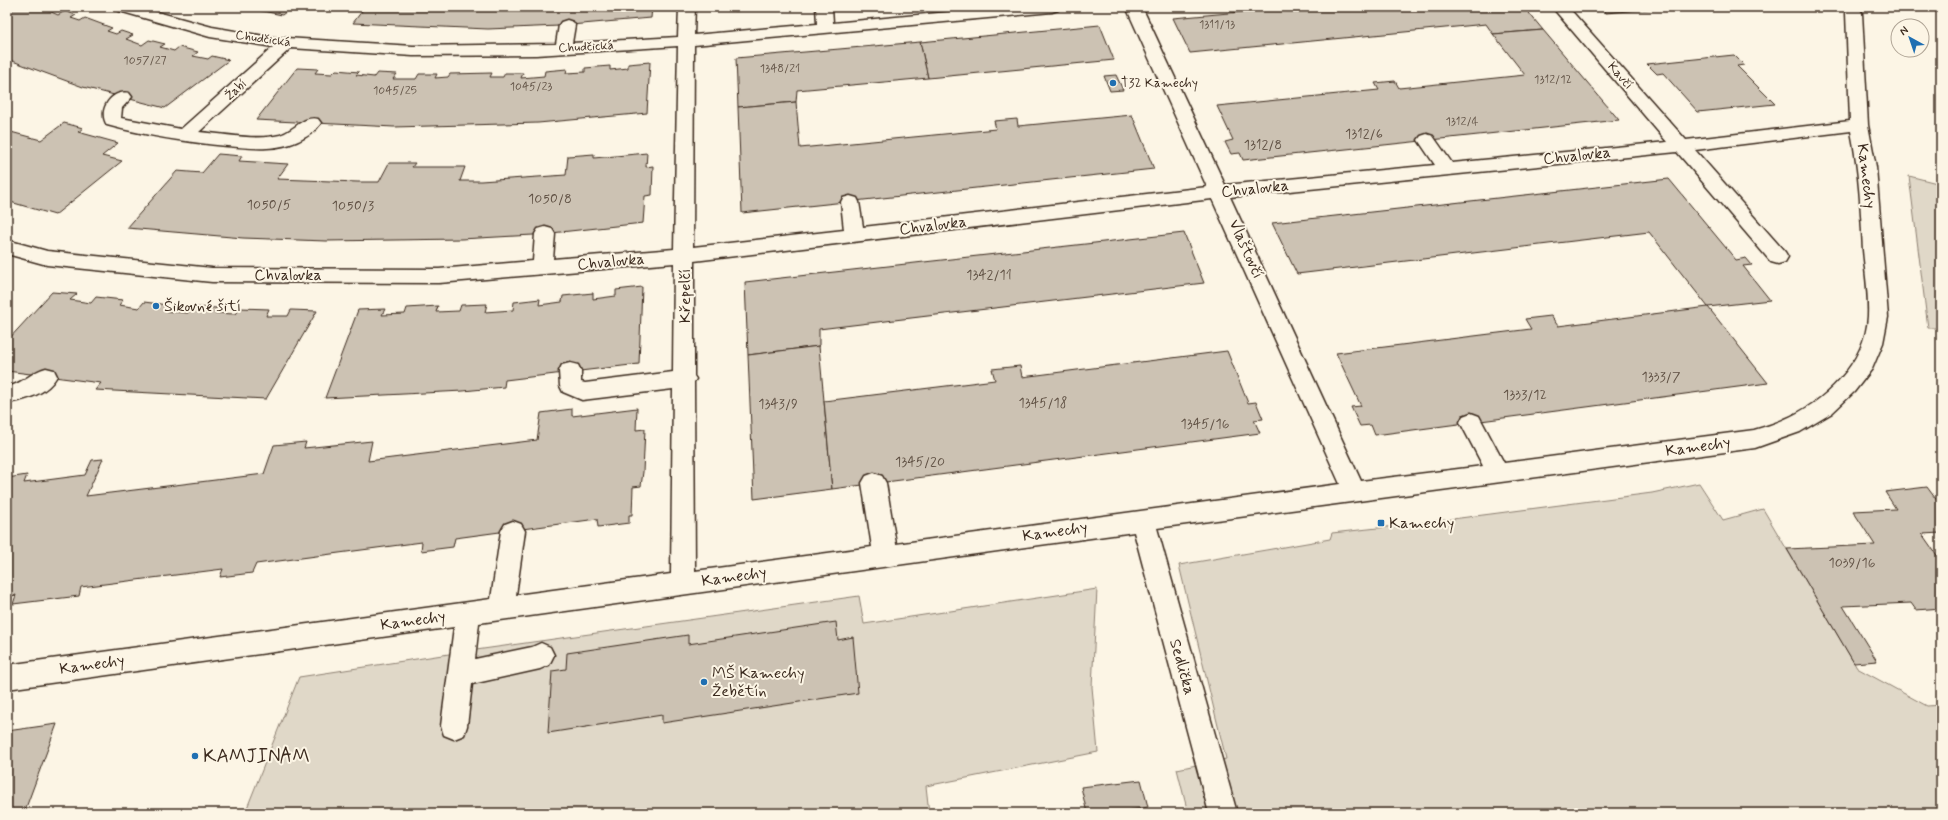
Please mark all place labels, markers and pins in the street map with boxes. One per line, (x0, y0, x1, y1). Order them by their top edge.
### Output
place label: T32 Kamechy (1121, 75, 1198, 92)
marker: T32 Kamechy (1108, 78, 1118, 88)
place label: Šikovné šití (164, 296, 241, 317)
marker: Šikovné šití (151, 301, 161, 311)
place label: Kamechy (1389, 513, 1454, 534)
marker: Kamechy (1376, 518, 1386, 528)
place label: MŠ Kamechy Žebětín (712, 663, 804, 702)
marker: MŠ Kamechy Žebětín (699, 677, 709, 687)
place label: KAMJINAM (203, 744, 310, 769)
marker: KAMJINAM (190, 751, 200, 761)

